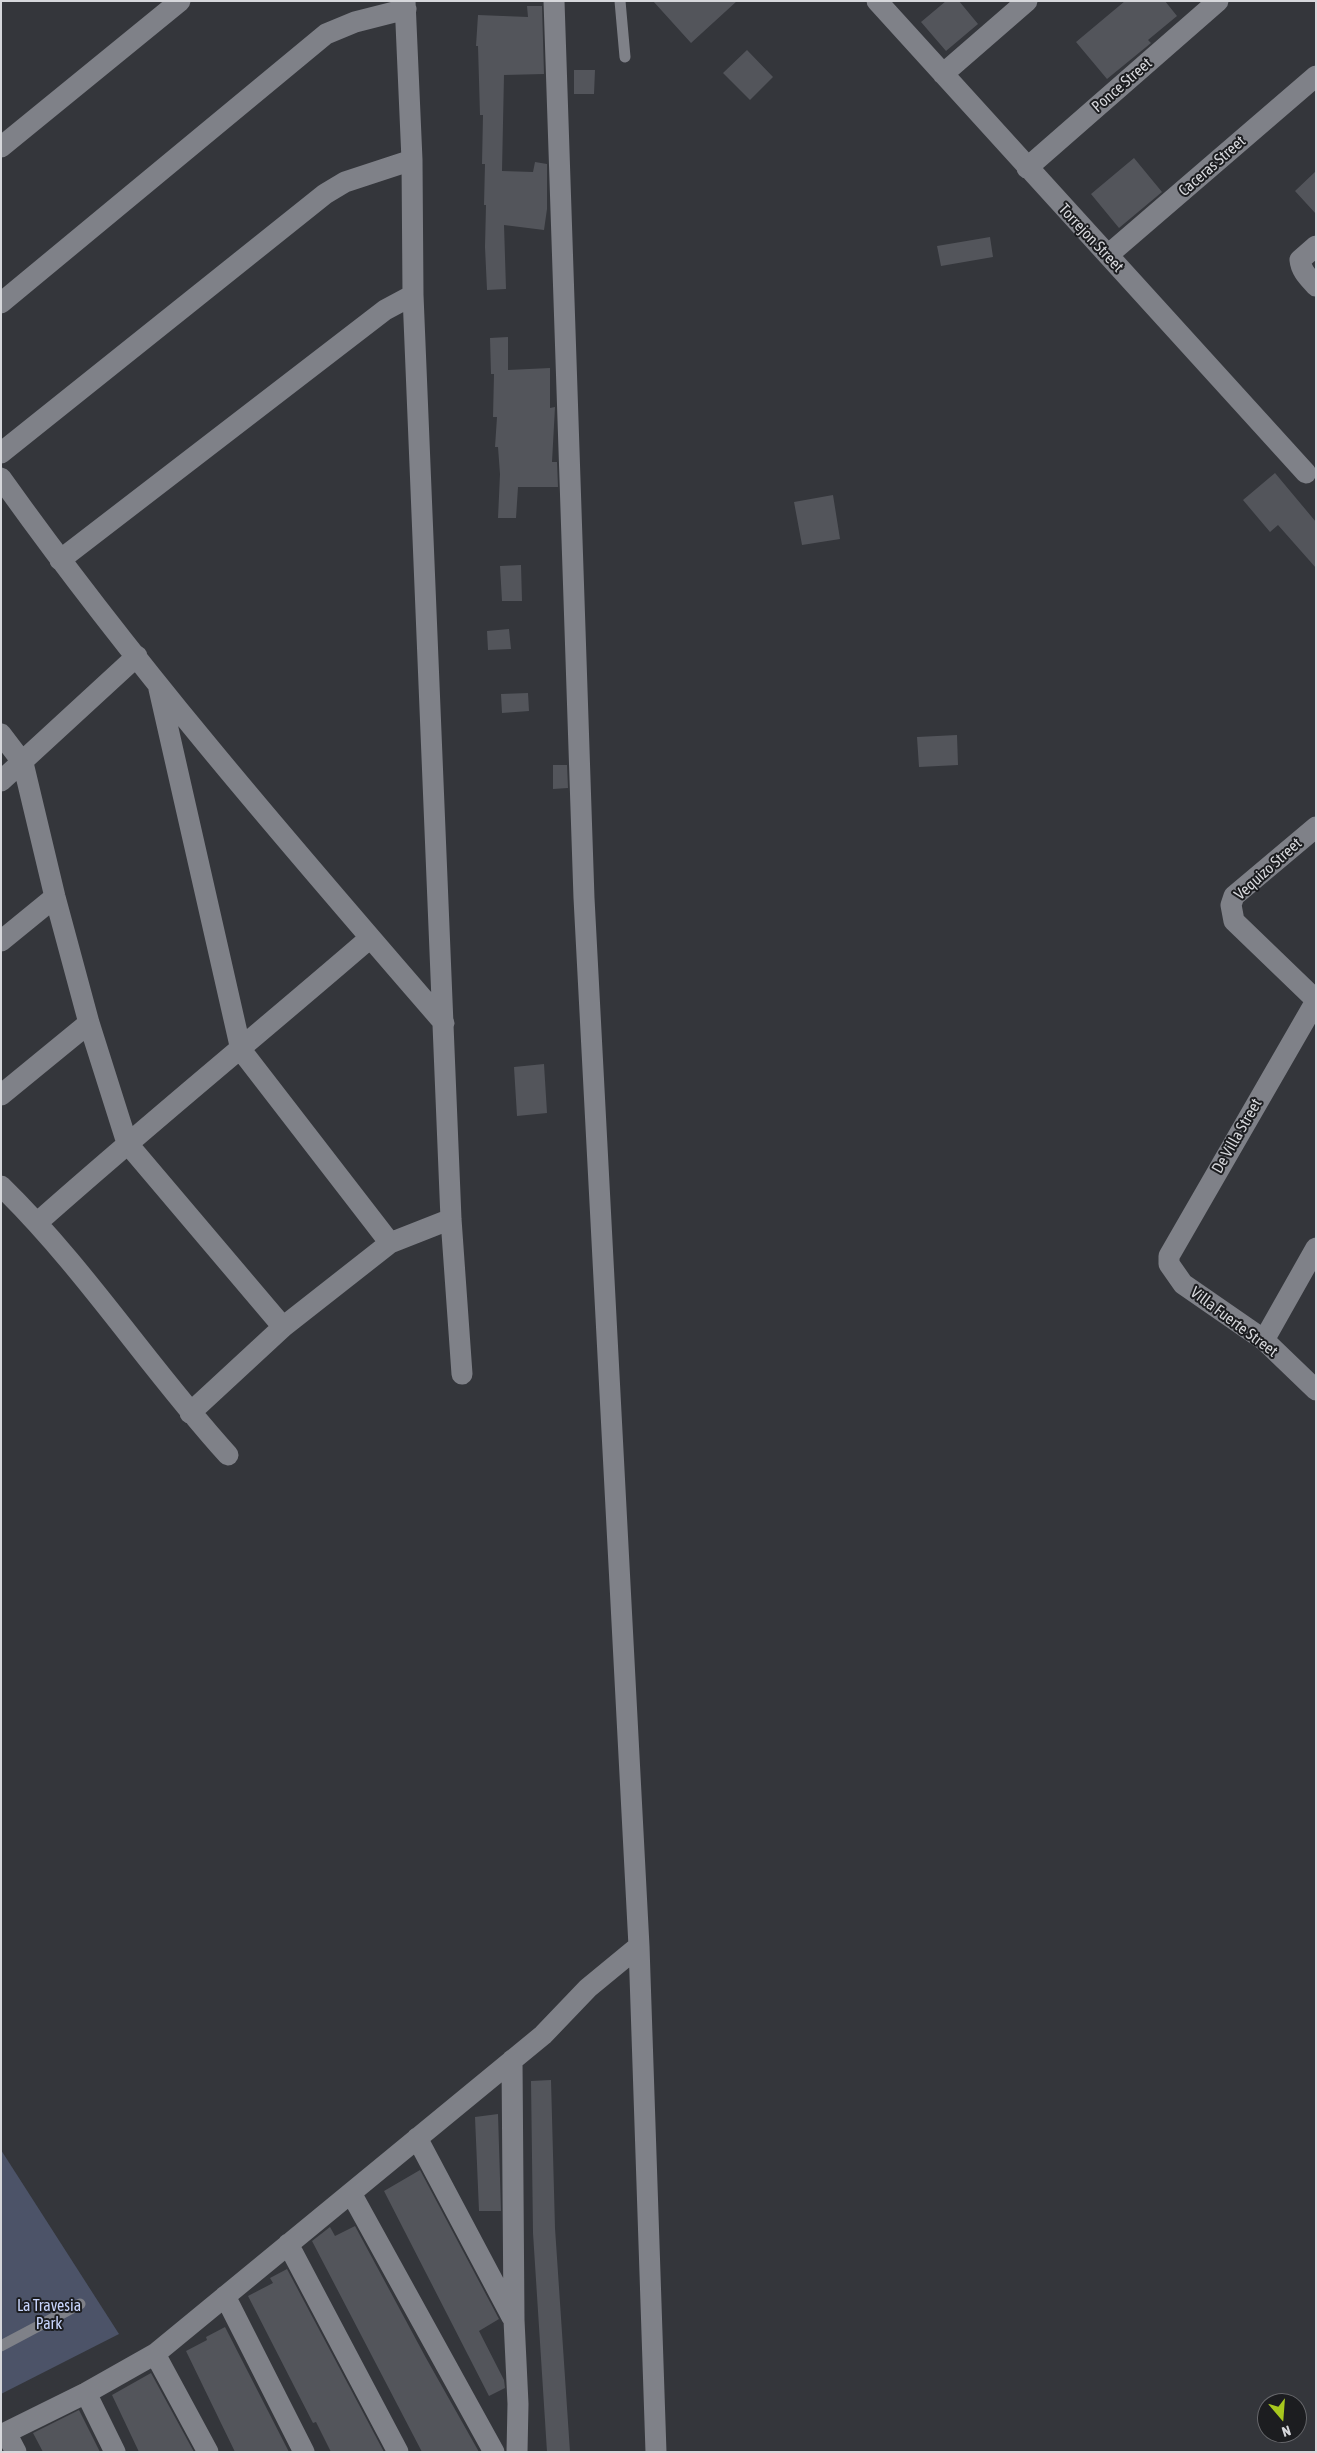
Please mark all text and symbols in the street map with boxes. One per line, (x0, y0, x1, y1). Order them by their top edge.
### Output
street label: Ponce Street (1088, 54, 1156, 116)
street label: Caceras Street (1175, 132, 1249, 200)
street label: Torrejon Street (1054, 200, 1128, 276)
street label: Vequizo Street (1230, 834, 1306, 904)
street label: De Villa Street (1208, 1095, 1266, 1177)
street label: Villa Fuerte Street (1187, 1283, 1281, 1361)
park label: La Travesia Park (17, 2296, 81, 2334)
north arrow (1257, 2393, 1307, 2443)
text: N (1280, 2422, 1293, 2440)

